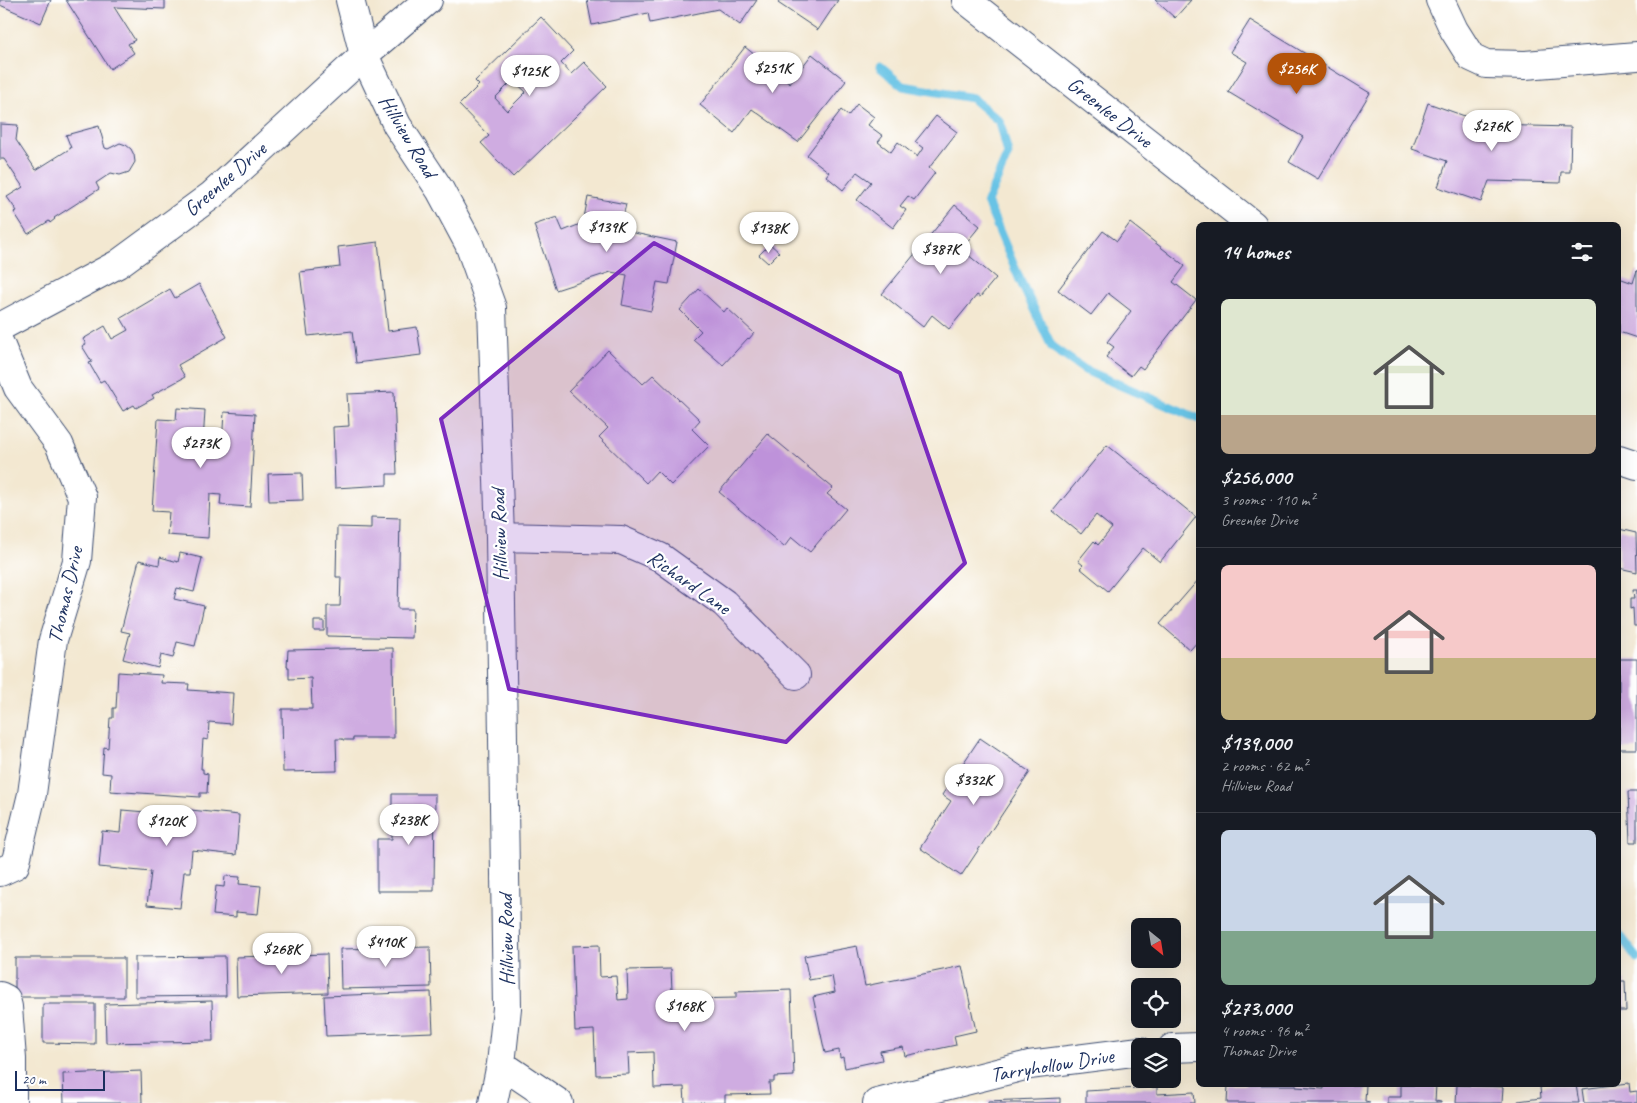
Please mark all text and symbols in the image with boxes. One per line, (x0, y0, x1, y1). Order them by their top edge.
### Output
pin: $251K (738, 52, 808, 94)
pin: $256K (1262, 52, 1332, 95)
pin: $125K (495, 54, 565, 97)
text: $251K (755, 58, 791, 78)
text: $256K (1278, 59, 1316, 79)
text: $125K (512, 61, 548, 81)
street label: Greenlee Drive (1062, 71, 1159, 154)
street label: Hillview Road (373, 90, 445, 185)
pin: $276K (1457, 110, 1527, 152)
text: $276K (1473, 116, 1511, 136)
street label: Greenlee Drive (178, 135, 272, 222)
pin: $139K (572, 210, 642, 253)
pin: $138K (734, 212, 804, 254)
text: $139K (589, 217, 625, 237)
text: $138K (751, 218, 787, 238)
pin: $387K (906, 232, 976, 275)
icon: filters (1568, 238, 1596, 266)
text: $387K (923, 239, 959, 259)
text: 14 homes (1221, 239, 1290, 265)
icon: home (1364, 332, 1454, 422)
pin: $273K (166, 426, 236, 469)
text: $273K (183, 433, 219, 453)
text: $256,000 (1221, 464, 1291, 490)
street label: Hillview Road (484, 485, 514, 581)
text: 3 rooms · 110 m² (1221, 490, 1315, 510)
text: Greenlee Drive (1221, 510, 1298, 530)
street label: Thomas Drive (41, 542, 89, 646)
street label: Richard Lane (642, 544, 737, 621)
icon: home (1364, 597, 1454, 687)
text: $139,000 (1221, 730, 1291, 756)
text: 2 rooms · 62 m² (1221, 756, 1307, 776)
pin: $332K (939, 764, 1009, 806)
text: $332K (956, 770, 992, 790)
text: Hillview Road (1221, 776, 1291, 796)
pin: $120K (132, 804, 202, 847)
pin: $238K (374, 804, 444, 846)
text: $238K (391, 810, 427, 830)
text: $120K (149, 811, 185, 831)
icon: home (1364, 862, 1454, 952)
street label: Hillview Road (492, 890, 520, 986)
north arrow (1131, 918, 1181, 968)
map controls (1131, 918, 1181, 1088)
pin: $410K (351, 926, 421, 968)
pin: $268K (247, 932, 317, 975)
text: $410K (368, 932, 404, 952)
text: $268K (263, 939, 301, 959)
button: locate (1131, 978, 1181, 1028)
pin: $168K (650, 990, 720, 1032)
text: $273,000 (1221, 995, 1291, 1021)
text: $168K (666, 996, 704, 1016)
text: 4 rooms · 96 m² (1221, 1021, 1307, 1041)
button: layers (1131, 1038, 1181, 1088)
text: Thomas Drive (1221, 1041, 1296, 1061)
street label: Tarryhollow Drive (989, 1042, 1117, 1088)
scale bar (15, 1068, 105, 1091)
text: 20 m (22, 1071, 46, 1088)

